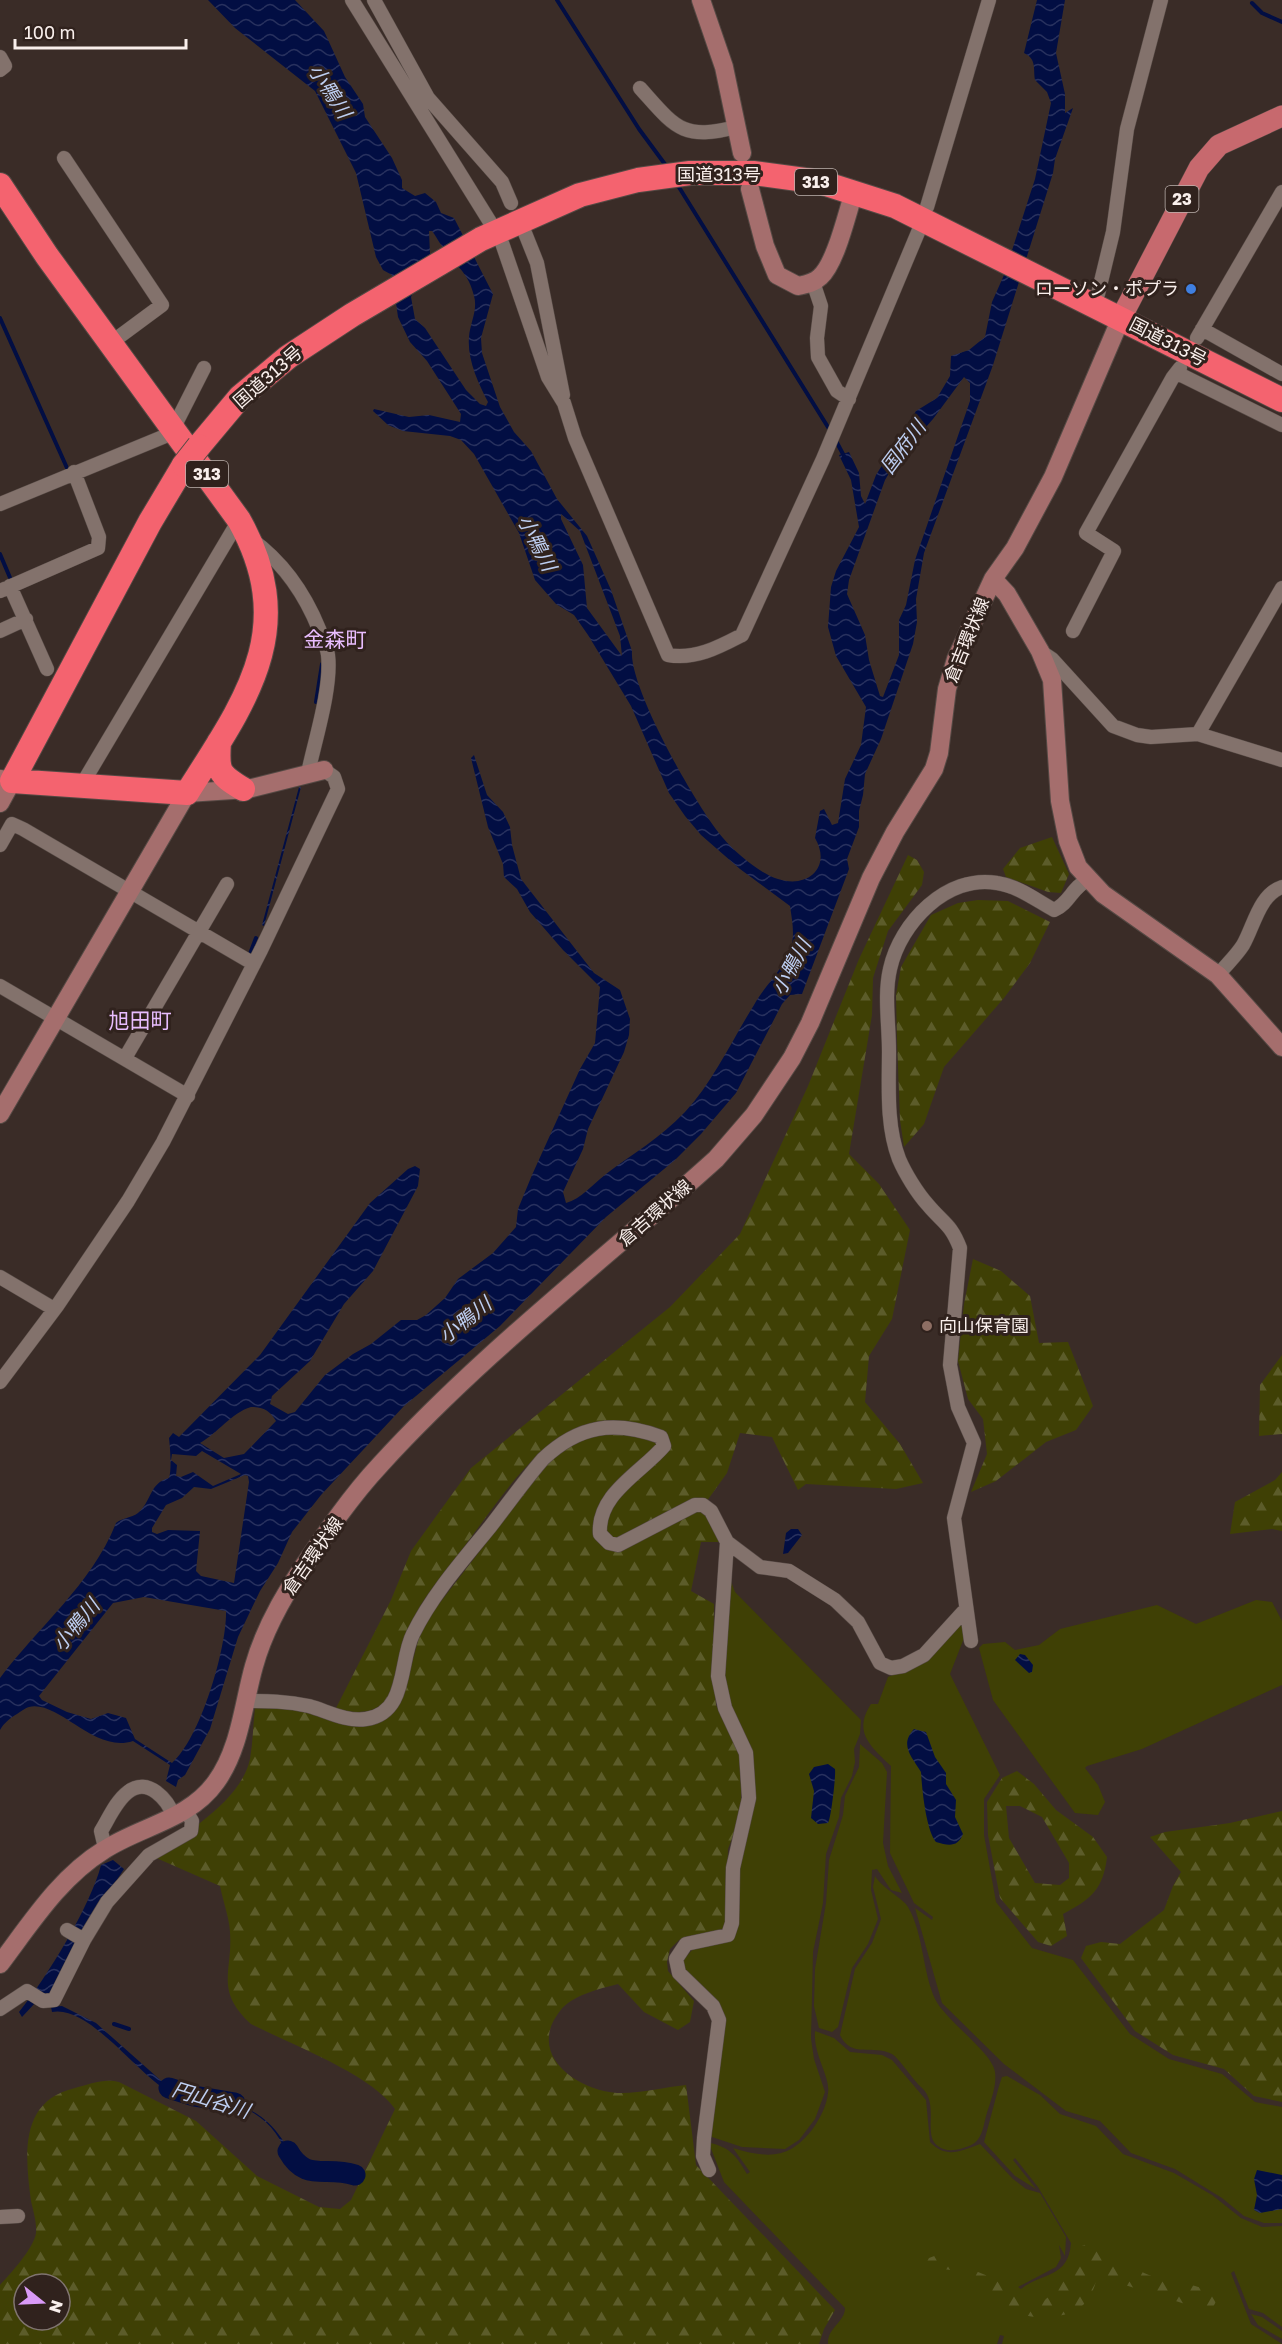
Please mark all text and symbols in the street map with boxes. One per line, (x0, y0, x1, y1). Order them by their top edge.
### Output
scale bar (15, 12, 186, 50)
text: 100 m (24, 21, 75, 43)
water label: 小鴨川 (304, 59, 358, 124)
street label: 国道313号 (677, 163, 761, 185)
road number: 313 (795, 169, 837, 195)
road number: 23 (1166, 186, 1198, 212)
place label: ローソン・ポプラ (1035, 277, 1179, 299)
marker: ローソン・ポプラ (1184, 282, 1198, 296)
street label: 国道313号 (1126, 312, 1211, 370)
street label: 国道313号 (229, 340, 306, 412)
water label: 国府川 (875, 414, 931, 478)
road number: 313 (186, 461, 228, 487)
water label: 小鴨川 (514, 510, 563, 577)
street label: 倉吉環状線 (939, 594, 993, 685)
district label: 金森町 (304, 626, 367, 652)
water label: 小鴨川 (765, 933, 816, 999)
district label: 旭田町 (109, 1007, 172, 1033)
street label: 倉吉環状線 (613, 1174, 696, 1250)
water label: 小鴨川 (433, 1290, 497, 1347)
place label: 向山保育園 (939, 1314, 1029, 1336)
marker: 向山保育園 (920, 1319, 934, 1333)
street label: 倉吉環状線 (277, 1512, 347, 1599)
water label: 小鴨川 (47, 1592, 105, 1655)
water label: 円山谷川 (170, 2076, 255, 2123)
north arrow (12, 2272, 72, 2332)
text: N (45, 2298, 68, 2316)

